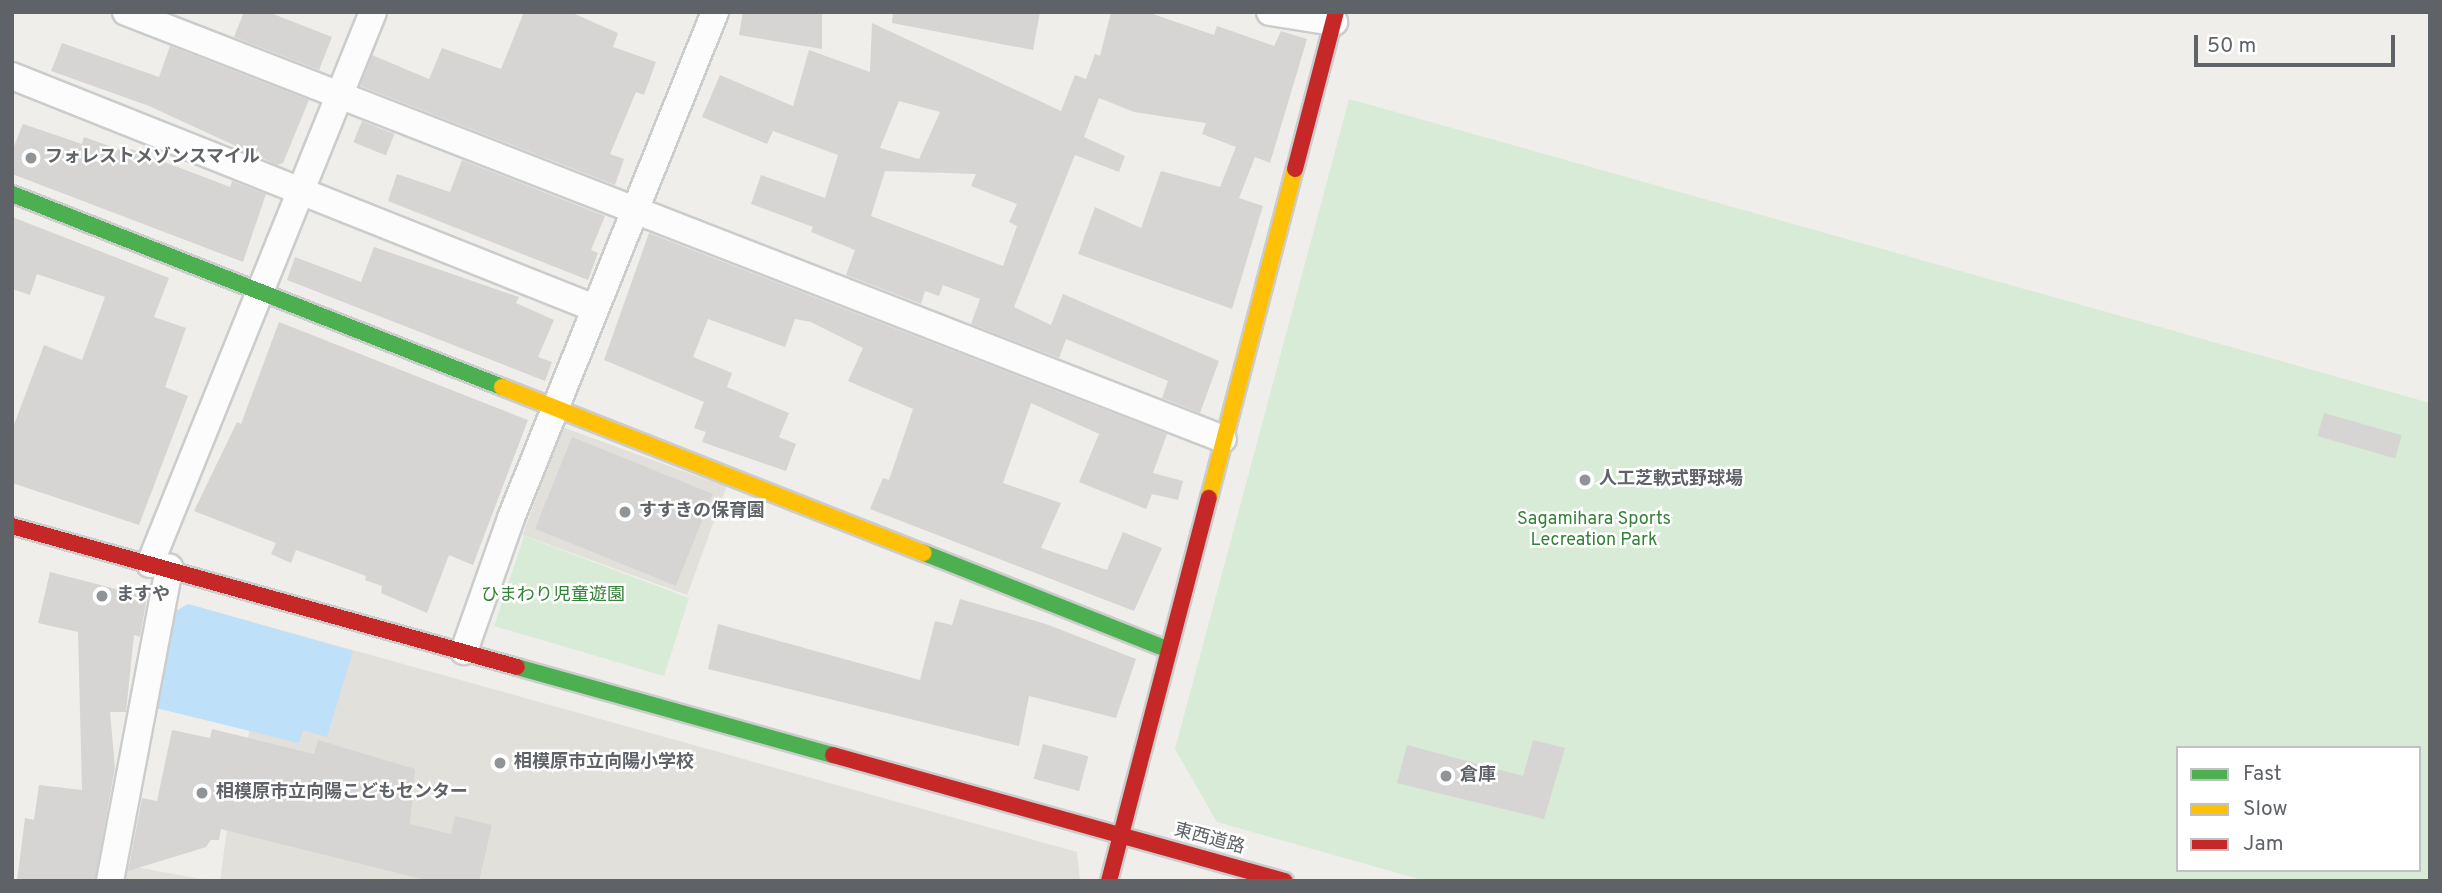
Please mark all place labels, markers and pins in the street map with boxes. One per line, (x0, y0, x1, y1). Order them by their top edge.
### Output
place label: フォレストメゾンスマイル (45, 147, 261, 169)
marker: フォレストメゾンスマイル (23, 150, 39, 166)
place label: 人工芝軟式野球場 (1599, 469, 1743, 491)
marker: 人工芝軟式野球場 (1577, 472, 1593, 488)
place label: すすきの保育園 (639, 501, 765, 523)
marker: すすきの保育園 (617, 504, 633, 520)
place label: ますや (116, 585, 170, 607)
marker: ますや (94, 588, 110, 604)
place label: 相模原市立向陽小学校 (514, 752, 694, 774)
marker: 相模原市立向陽小学校 (492, 755, 508, 771)
place label: 倉庫 (1460, 765, 1496, 787)
marker: 倉庫 (1438, 768, 1454, 784)
place label: 相模原市立向陽こどもセンター (216, 782, 468, 804)
marker: 相模原市立向陽こどもセンター (194, 785, 210, 801)

